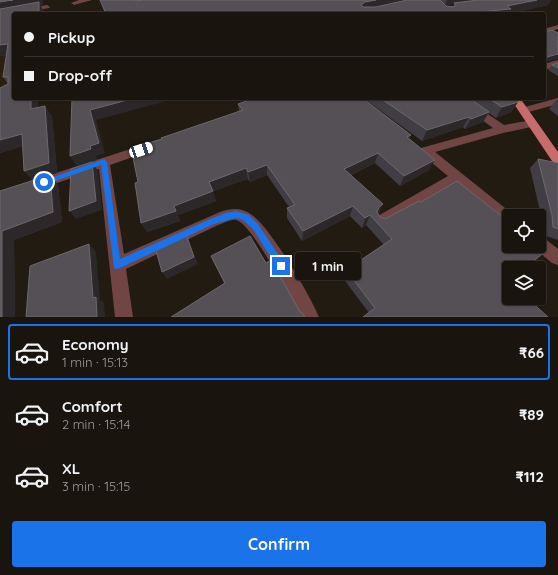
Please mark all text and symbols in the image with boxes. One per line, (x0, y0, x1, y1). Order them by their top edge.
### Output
text: Pickup (48, 28, 95, 47)
text: Drop-off (48, 66, 112, 85)
car (128, 141, 154, 159)
route start (35, 173, 53, 191)
map controls (502, 209, 546, 305)
button: locate (502, 209, 546, 253)
callout: 1 min (295, 252, 361, 280)
route end (272, 257, 290, 275)
text: 1 min (312, 258, 344, 274)
button: layers (502, 261, 546, 305)
icon: car (14, 334, 50, 370)
text: Economy (62, 335, 129, 354)
text: ₹66 (519, 343, 544, 362)
text: 1 min · 15:13 (62, 354, 128, 370)
icon: car (14, 396, 50, 432)
text: Comfort (62, 397, 123, 416)
text: ₹89 (519, 405, 544, 424)
text: 2 min · 15:14 (62, 416, 130, 432)
icon: car (14, 458, 50, 494)
text: XL (62, 459, 80, 478)
text: ₹112 (515, 467, 544, 486)
text: 3 min · 15:15 (62, 478, 130, 494)
button: Confirm (12, 521, 546, 567)

